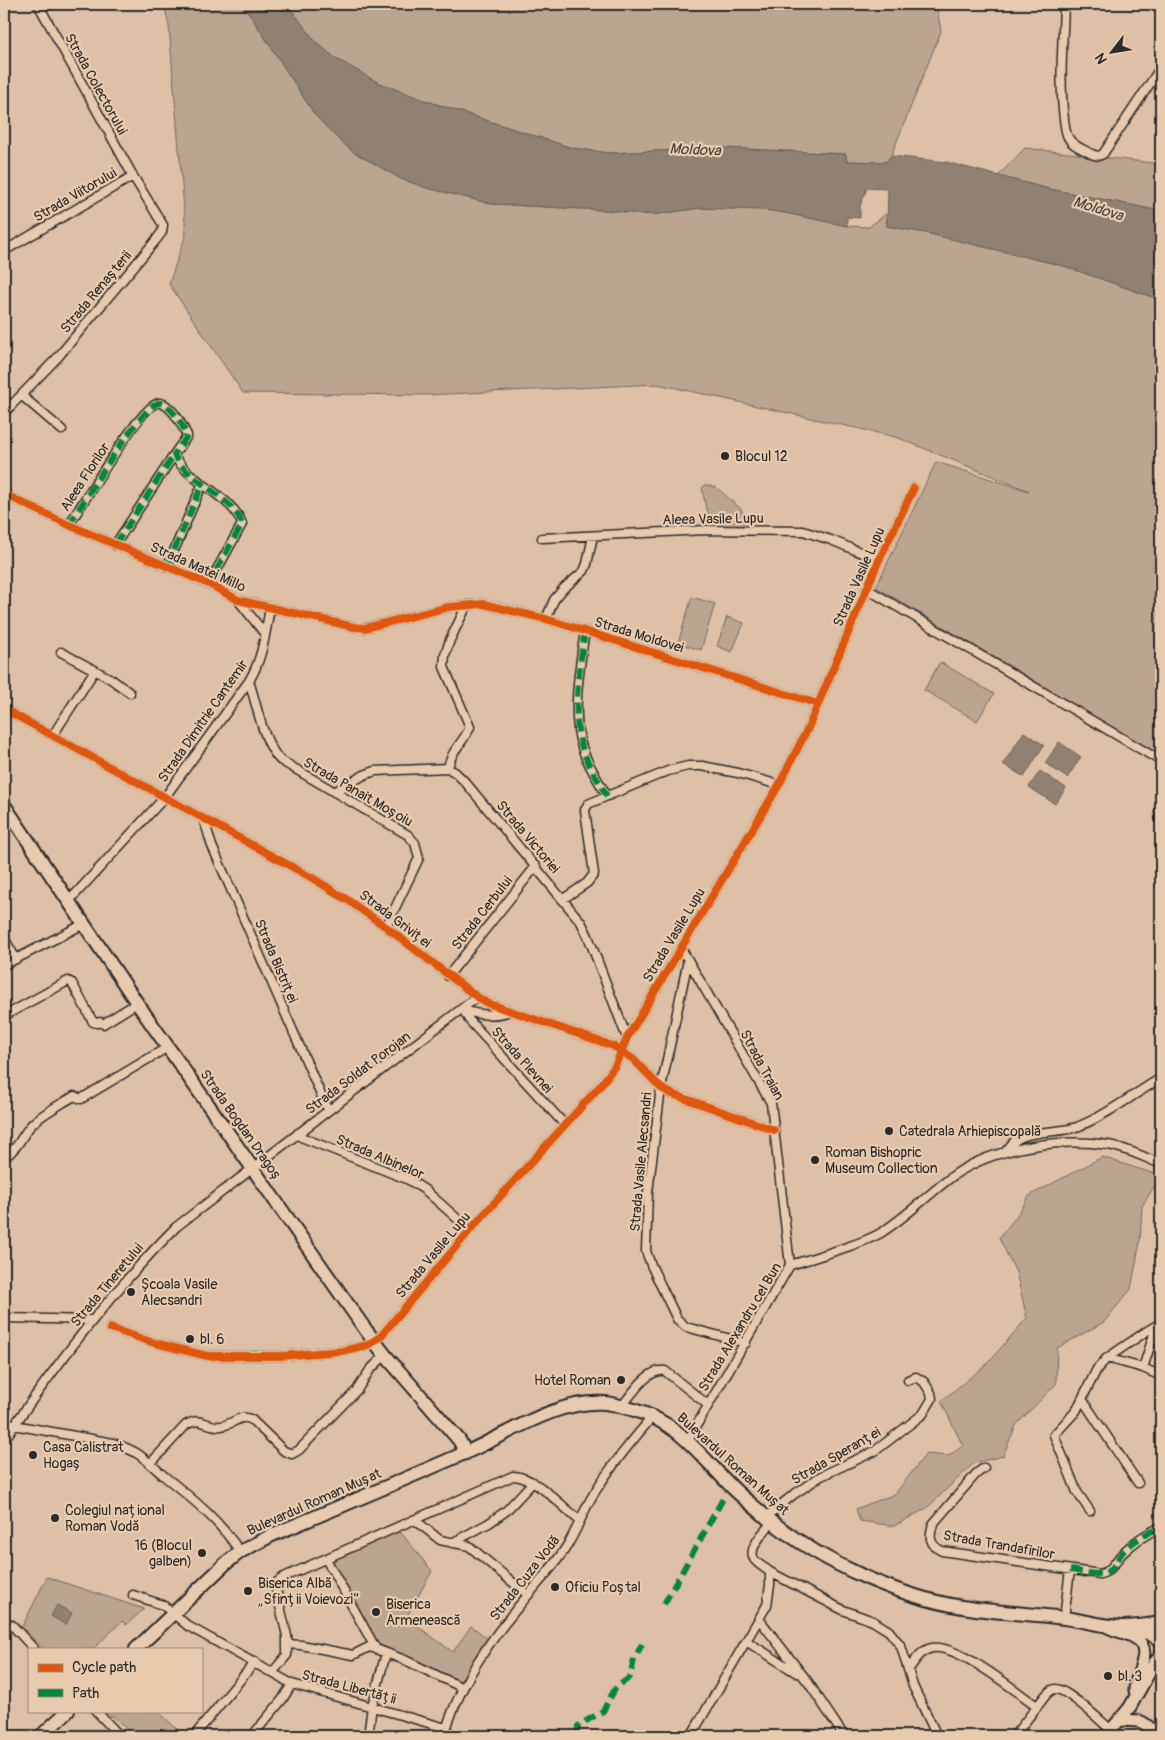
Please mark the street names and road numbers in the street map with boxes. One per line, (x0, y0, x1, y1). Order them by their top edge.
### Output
street label: Strada Colectorului (61, 30, 131, 138)
street label: Strada Viitorului (30, 164, 120, 226)
street label: Strada Renașterii (57, 247, 136, 336)
street label: Aleea Florilor (57, 439, 113, 515)
street label: Aleea Vasile Lupu (662, 510, 764, 528)
street label: Strada Vasile Lupu (829, 525, 889, 629)
street label: Strada Matei Millo (148, 538, 249, 596)
street label: Strada Moldovei (592, 613, 686, 657)
street label: Strada Dimitrie Cantemir (154, 657, 252, 785)
street label: Strada Panait Moșoiu (300, 754, 416, 830)
street label: Strada Victoriei (493, 797, 564, 877)
street label: Strada Cerbului (448, 872, 516, 953)
street label: Strada Vasile Lupu (639, 885, 709, 985)
street label: Strada Griviței (356, 886, 435, 952)
street label: Strada Bistriței (251, 917, 301, 1006)
street label: Strada Plevnei (488, 1023, 557, 1097)
street label: Strada Traian (736, 1027, 788, 1103)
street label: Strada Soldat Porojan (302, 1028, 414, 1118)
street label: Strada Bogdan Dragoș (196, 1066, 286, 1184)
street label: Strada Vasile Alecsandri (626, 1091, 656, 1232)
street label: Strada Albinelor (333, 1131, 427, 1183)
street label: Strada Vasile Lupu (392, 1208, 474, 1302)
street label: Strada Tineretului (67, 1239, 147, 1330)
street label: Strada Alexandru cel Bun (695, 1259, 785, 1394)
street label: Bulevardul Roman Mușat (673, 1409, 793, 1519)
street label: Strada Speranței (788, 1423, 884, 1488)
street label: Bulevardul Roman Mușat (244, 1465, 384, 1539)
street label: Strada Trandafirilor (942, 1527, 1056, 1563)
street label: Strada Cuza Vodă (486, 1532, 564, 1624)
street label: Strada Libertății (300, 1666, 399, 1708)

